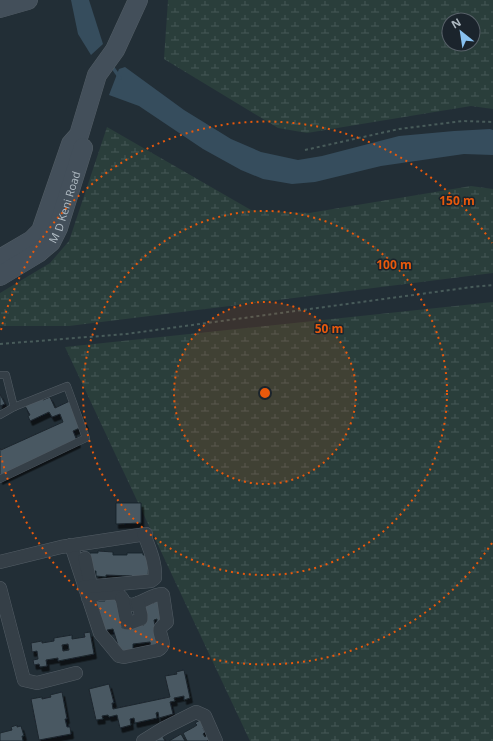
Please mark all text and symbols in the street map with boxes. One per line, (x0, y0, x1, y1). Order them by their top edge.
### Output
north arrow (441, 12, 481, 52)
text: N (448, 14, 463, 32)
street label: M D Keni Road (44, 169, 83, 245)
text: 150 m (439, 192, 475, 209)
text: 100 m (376, 256, 412, 273)
text: 50 m (315, 320, 343, 337)
centre of rings (258, 386, 272, 400)

